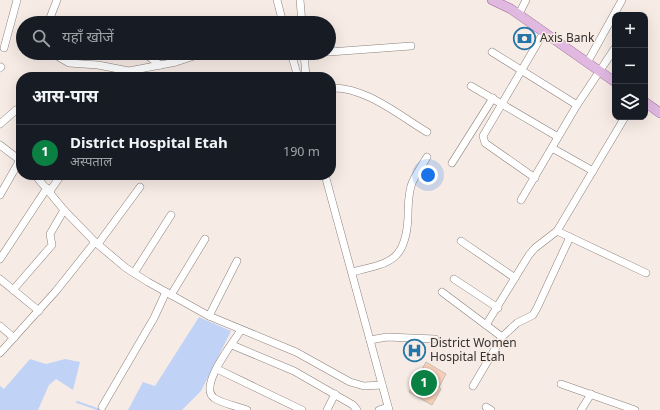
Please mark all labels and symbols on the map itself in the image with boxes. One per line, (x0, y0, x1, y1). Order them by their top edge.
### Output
bank icon: Axis Bank (511, 25, 537, 51)
place label: Axis Bank (540, 31, 595, 47)
your location (418, 165, 438, 185)
place label: District Women Hospital Etah (430, 336, 517, 366)
hospital icon: District Women Hospital Etah (402, 337, 428, 363)
pin: 1 (411, 368, 437, 398)

